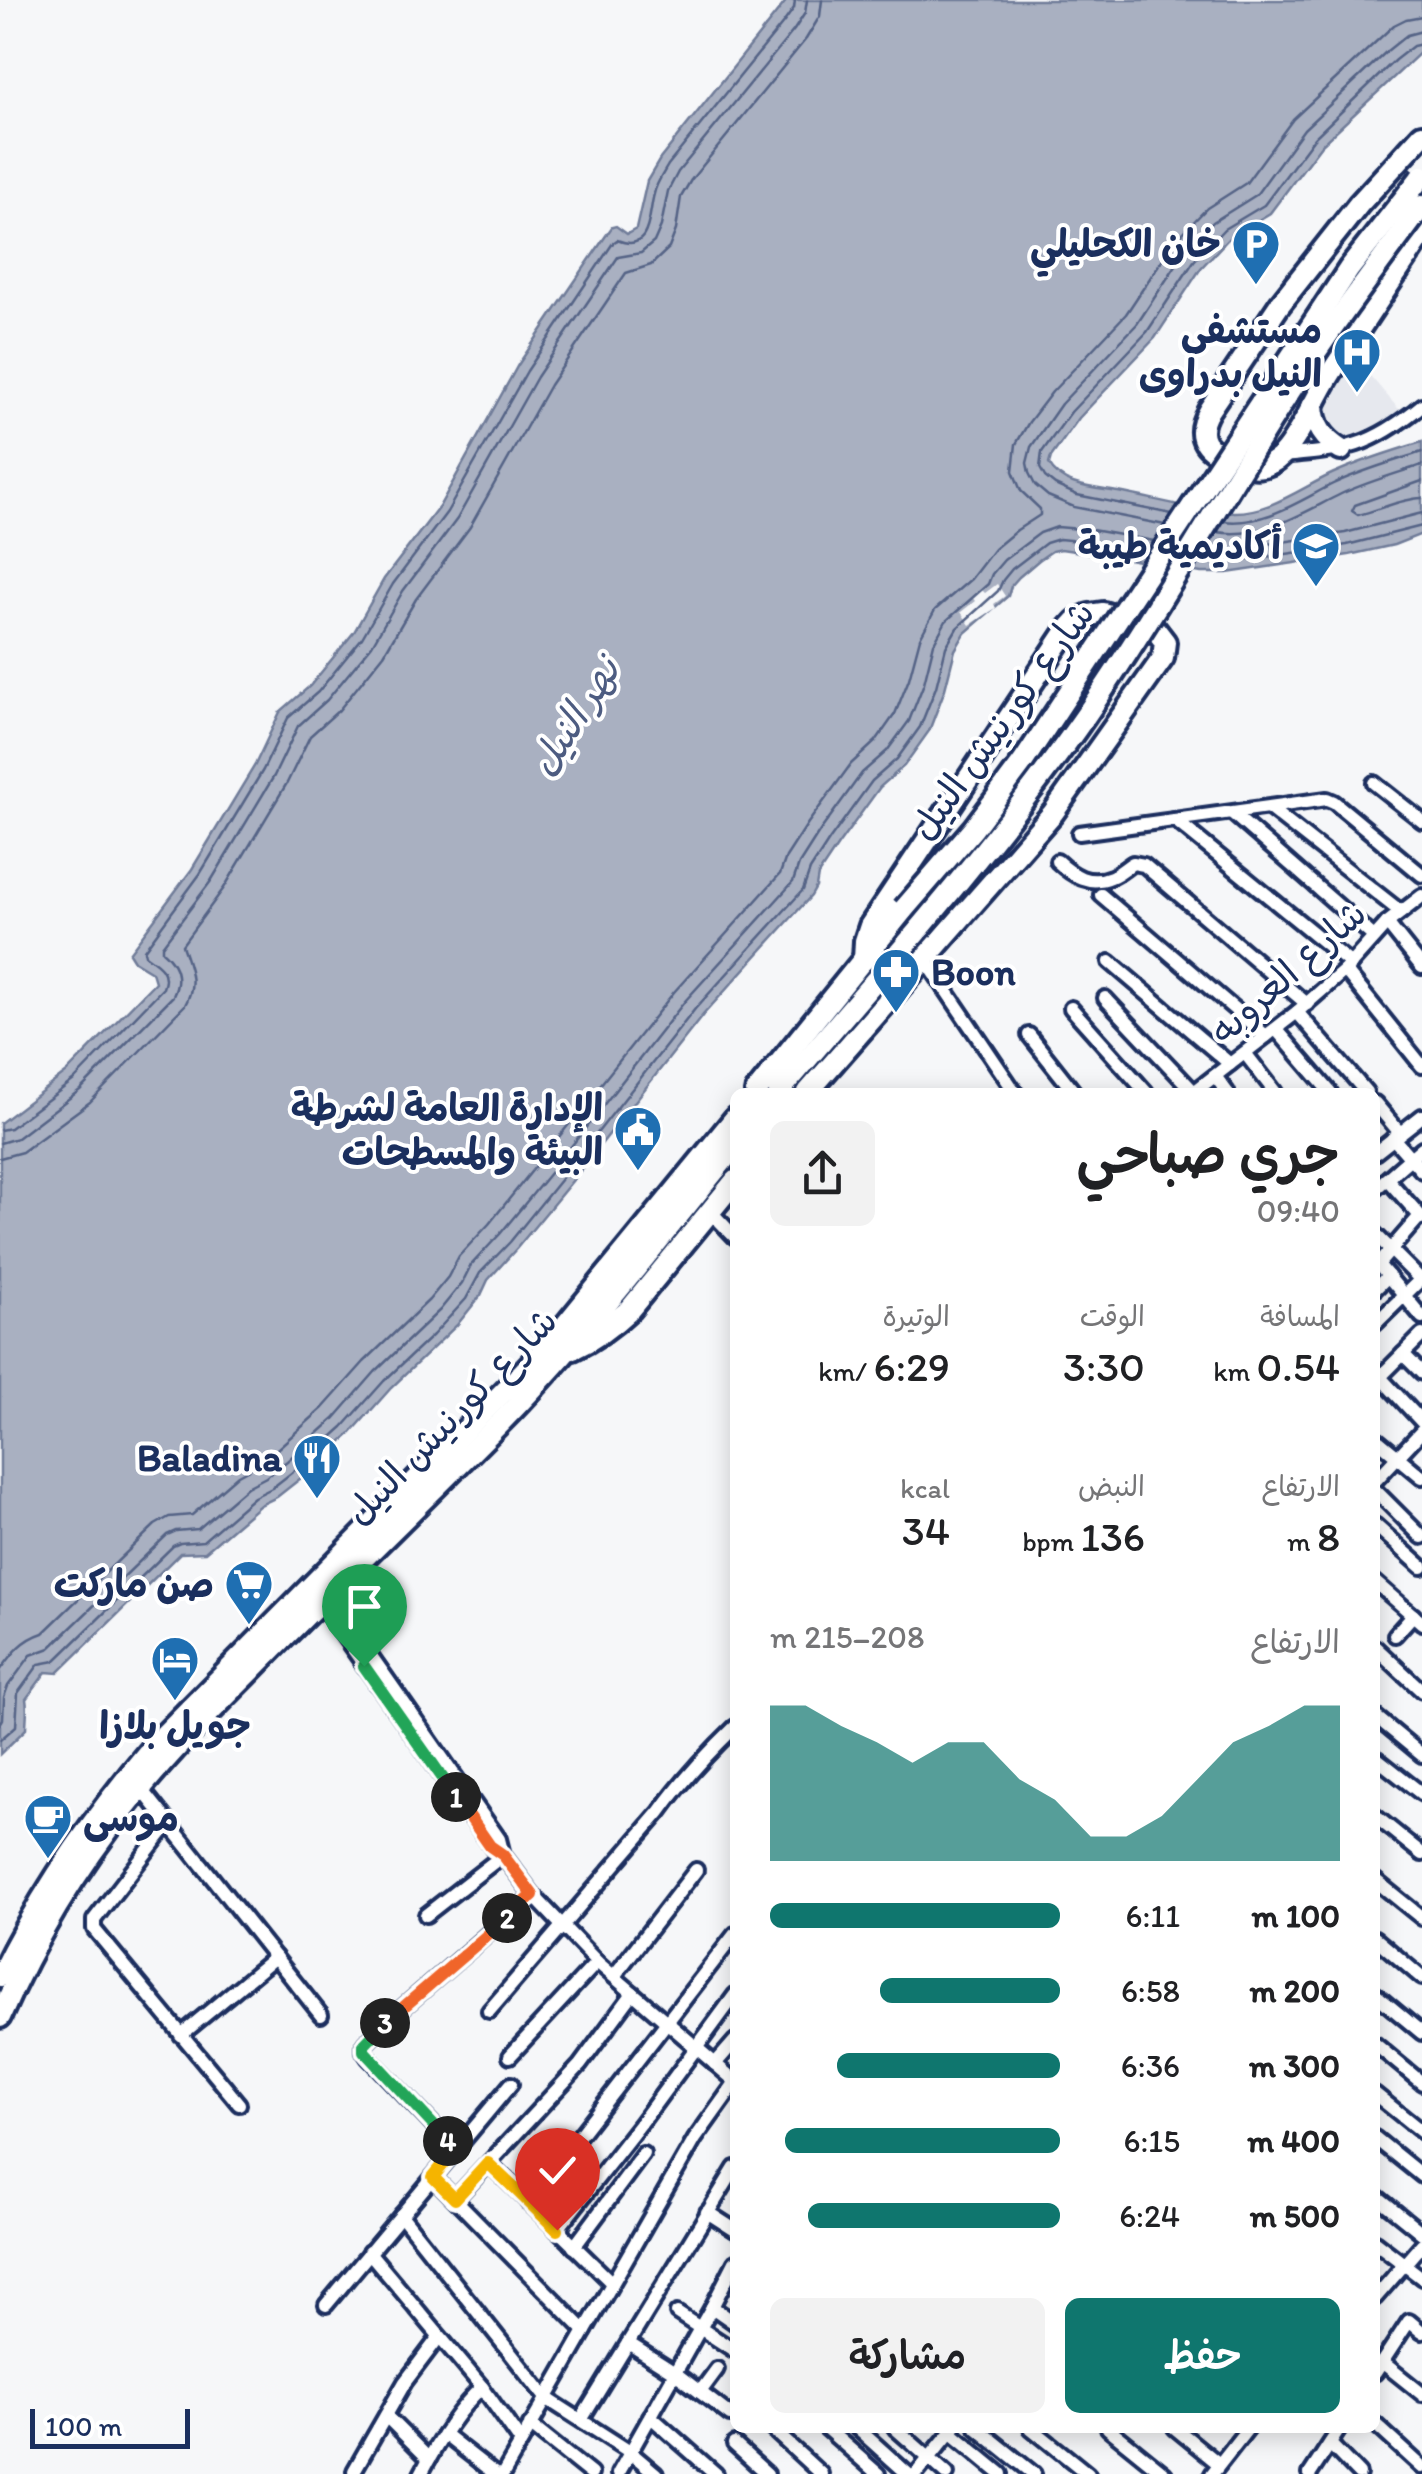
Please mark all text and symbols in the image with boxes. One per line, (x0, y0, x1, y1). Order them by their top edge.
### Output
parking icon: خان الكحليلي (1230, 218, 1282, 286)
place label: خان الكحليلي (1030, 221, 1221, 277)
place label: مستشفى النيل بدراوى (1139, 307, 1322, 398)
hospital icon: مستشفى النيل بدراوى (1331, 326, 1383, 394)
school or university icon: أكاديمية طيبة (1290, 520, 1342, 588)
place label: أكاديمية طيبة (1078, 523, 1282, 570)
street label: شارع كورنيش النيل (900, 591, 1108, 851)
water label: نهر النيل (518, 644, 632, 784)
street label: شارع العروبه (1200, 890, 1378, 1057)
pharmacy icon: Boon (870, 946, 922, 1014)
place label: Boon (931, 949, 1016, 995)
place label: الإدارة العامة لشرطة البيئة والمسطحات (291, 1085, 603, 1176)
public building icon: الإدارة العامة لشرطة البيئة والمسطحات (612, 1104, 664, 1172)
button: share (770, 1121, 875, 1226)
text: جري صباحي (1076, 1121, 1340, 1187)
text: 09:40 (1257, 1192, 1340, 1230)
street label: شارع كورنيش النيل (335, 1298, 569, 1537)
text: الوتيرة (882, 1299, 950, 1333)
text: الوقت (1080, 1299, 1145, 1333)
text: المسافة (1260, 1299, 1340, 1333)
text: 6:29 (873, 1341, 950, 1392)
text: 3:30 (1063, 1341, 1145, 1392)
text: 0.54 (1257, 1341, 1340, 1392)
text: /km (818, 1354, 873, 1388)
text: km (1213, 1354, 1257, 1388)
restaurant icon: Baladina (291, 1432, 343, 1500)
place label: Baladina (137, 1435, 282, 1481)
text: النبض (1078, 1469, 1145, 1503)
text: الارتفاع (1261, 1469, 1340, 1503)
text: kcal (900, 1471, 950, 1505)
text: 34 (902, 1505, 950, 1556)
text: 136 (1080, 1511, 1145, 1562)
text: 8 (1317, 1511, 1340, 1562)
text: bpm (1022, 1524, 1080, 1558)
text: m (1287, 1524, 1317, 1558)
supermarket icon: صن ماركت (223, 1558, 275, 1626)
place label: صن ماركت (54, 1561, 214, 1607)
pin (322, 1564, 407, 1667)
icon: arrive (337, 1579, 392, 1634)
text: 208–215 m (770, 1618, 925, 1656)
text: الارتفاع (1250, 1623, 1340, 1661)
hotel icon: جويل بلازا (149, 1634, 201, 1702)
place label: جويل بلازا (99, 1703, 251, 1750)
pin: 1 (431, 1772, 481, 1822)
text: 1 (450, 1780, 463, 1814)
cafe icon: موسى (22, 1792, 74, 1860)
place label: موسى (83, 1795, 179, 1843)
pin: 2 (482, 1893, 532, 1943)
text: 6:11 (1126, 1897, 1180, 1935)
text: 100 m (1252, 1897, 1340, 1935)
text: 2 (500, 1901, 514, 1935)
text: 6:58 (1121, 1972, 1180, 2010)
text: 200 m (1250, 1972, 1340, 2010)
pin: 3 (360, 1998, 410, 2048)
text: 3 (377, 2006, 393, 2040)
text: 6:36 (1121, 2047, 1180, 2085)
text: 300 m (1249, 2047, 1340, 2085)
pin: 4 (423, 2116, 473, 2166)
text: 6:15 (1124, 2122, 1180, 2160)
text: 400 m (1247, 2122, 1340, 2160)
text: 4 (440, 2124, 456, 2158)
pin (515, 2128, 600, 2231)
icon: check (530, 2143, 585, 2198)
text: 6:24 (1119, 2197, 1180, 2235)
text: 500 m (1250, 2197, 1340, 2235)
button: مشاركة (770, 2298, 1045, 2413)
button: حفظ (1065, 2298, 1340, 2413)
scale bar (30, 2404, 190, 2448)
text: 100 m (45, 2409, 122, 2443)

